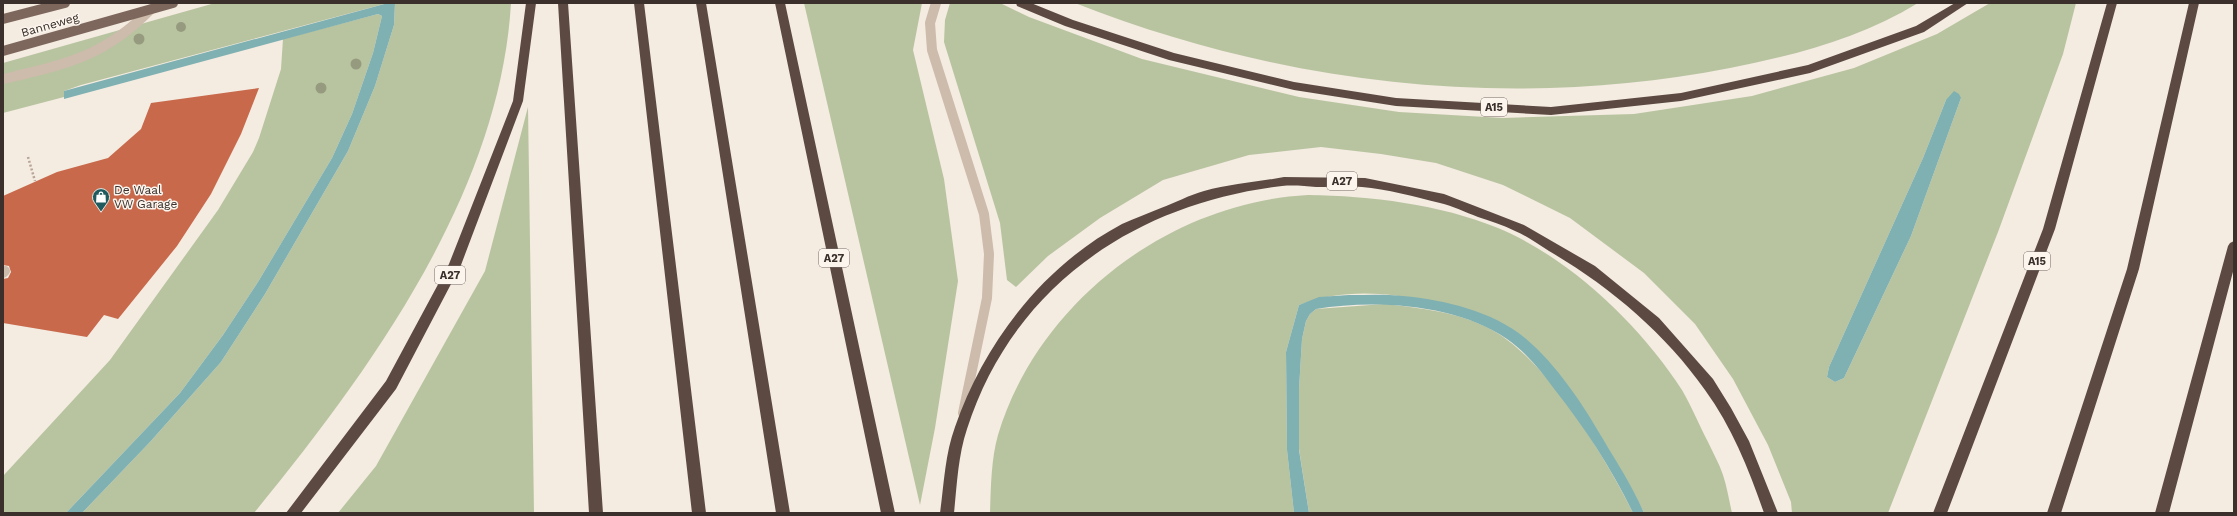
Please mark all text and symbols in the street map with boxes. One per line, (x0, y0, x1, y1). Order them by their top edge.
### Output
street label: Banneweg (20, 10, 81, 40)
road number: A15 (1481, 98, 1507, 116)
road number: A27 (1327, 172, 1357, 190)
place label: De Waal VW Garage (114, 183, 177, 211)
shop icon: De Waal VW Garage (91, 187, 111, 212)
road number: A27 (819, 249, 849, 267)
road number: A15 (2024, 252, 2050, 270)
road number: A27 (435, 266, 465, 284)

